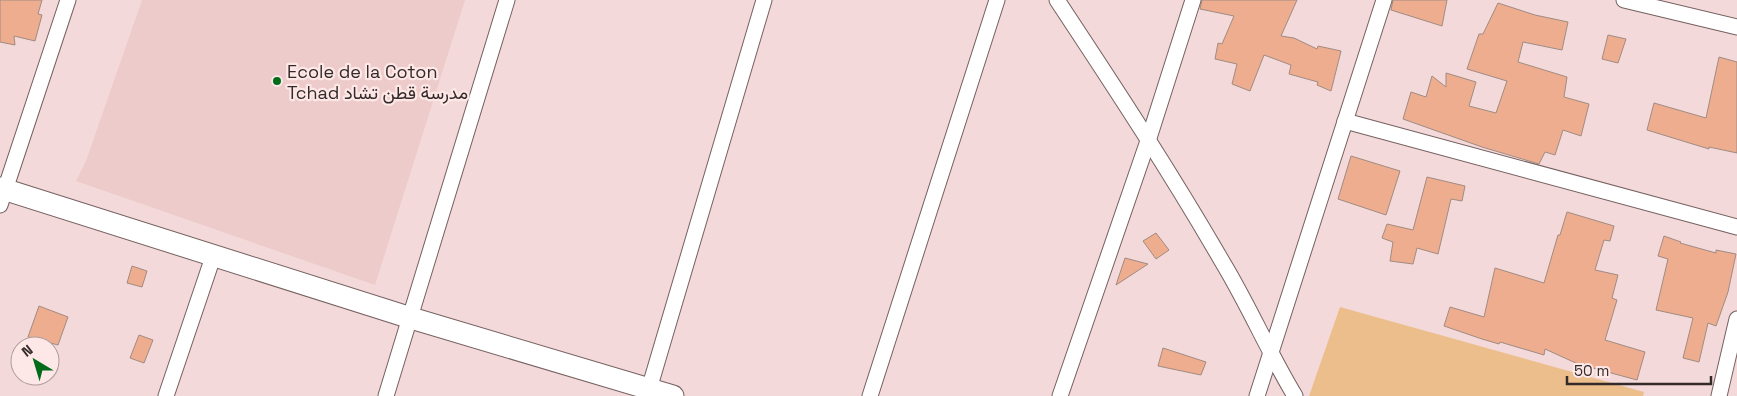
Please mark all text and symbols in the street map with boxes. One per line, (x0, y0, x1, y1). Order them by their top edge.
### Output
place label: Ecole de la Coton Tchad مدرسة قطن تشاد (287, 60, 468, 104)
marker: Ecole de la Coton Tchad مدرسة قطن تشاد (271, 75, 283, 87)
north arrow (10, 336, 60, 386)
text: N (18, 341, 36, 361)
scale bar (1567, 354, 1711, 386)
text: 50 m (1574, 361, 1609, 380)

